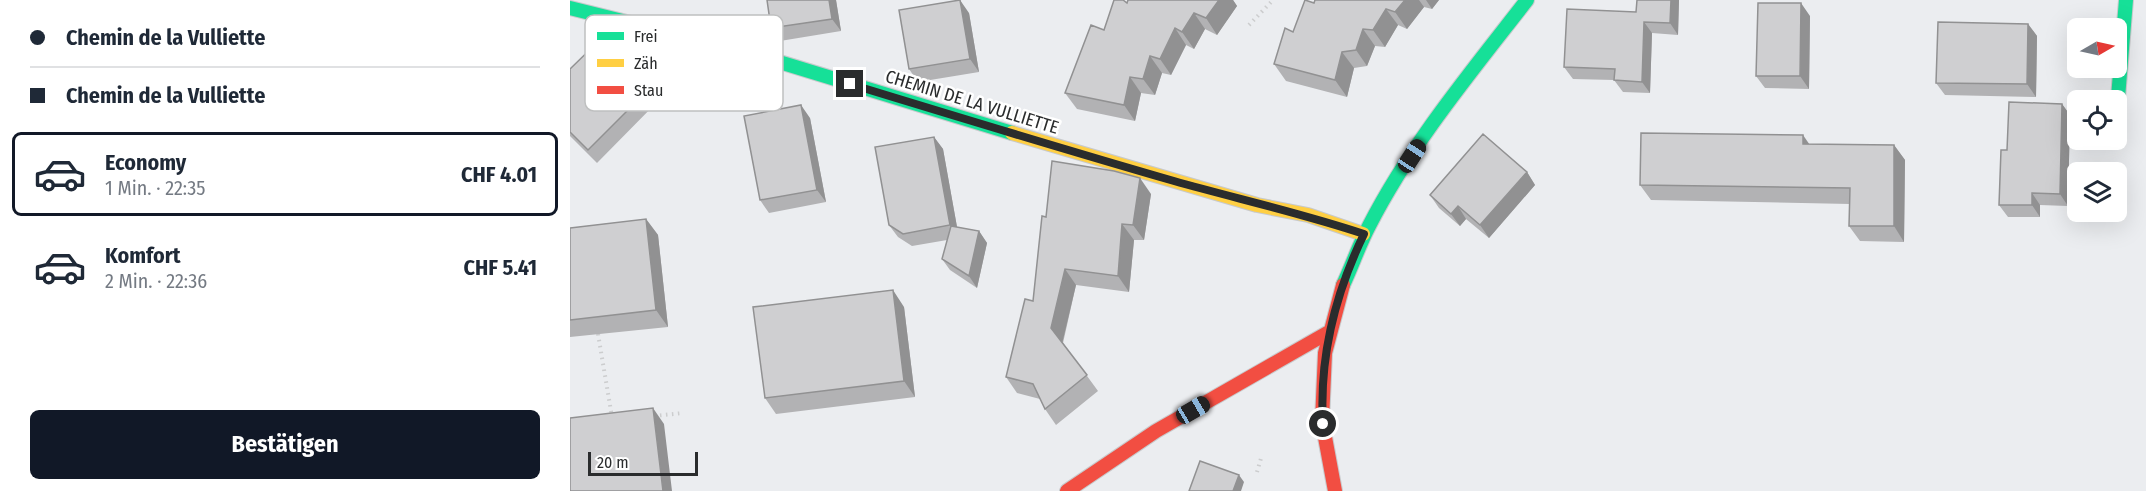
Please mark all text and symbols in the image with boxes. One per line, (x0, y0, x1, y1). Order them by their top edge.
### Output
legend (585, 15, 783, 111)
north arrow (2067, 18, 2127, 78)
map controls (2067, 18, 2127, 222)
text: Chemin de la Vulliette (66, 24, 265, 51)
text: Frei (634, 27, 658, 46)
text: Zäh (634, 54, 658, 73)
street label: CHEMIN DE LA VULLIETTE (883, 65, 1061, 139)
route end (836, 70, 863, 97)
text: Stau (634, 81, 663, 100)
text: Chemin de la Vulliette (66, 82, 265, 109)
button: locate (2067, 90, 2127, 150)
car (1395, 136, 1429, 176)
icon: car (33, 147, 87, 201)
text: Economy (105, 149, 186, 176)
text: CHF 4.01 (461, 161, 537, 188)
button: layers (2067, 162, 2127, 222)
text: 1 Min. · 22:35 (105, 176, 205, 200)
icon: car (33, 240, 87, 294)
text: Komfort (105, 242, 180, 269)
text: CHF 5.41 (463, 254, 537, 281)
text: 2 Min. · 22:36 (105, 269, 207, 293)
car (1173, 393, 1213, 427)
button: Bestätigen (30, 410, 540, 479)
route start (1309, 410, 1336, 437)
scale bar (588, 449, 698, 476)
text: 20 m (597, 453, 628, 472)

